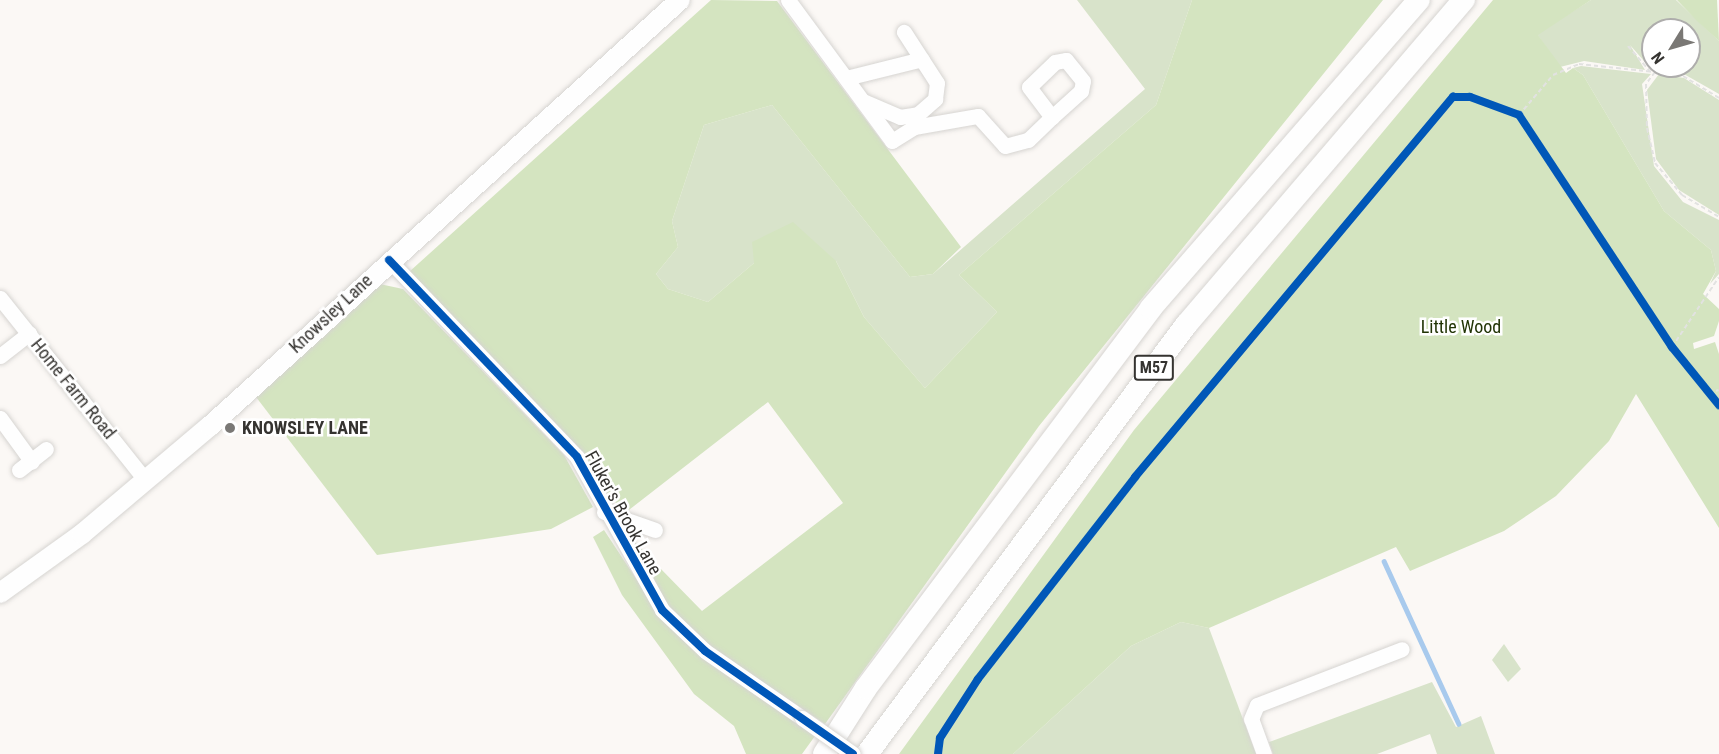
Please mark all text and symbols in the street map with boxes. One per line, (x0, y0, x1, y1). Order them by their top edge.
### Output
north arrow (1641, 18, 1701, 78)
text: N (1647, 48, 1668, 68)
street label: Knowsley Lane (285, 270, 377, 358)
park label: Little Wood (1421, 316, 1501, 338)
street label: Home Farm Road (26, 335, 120, 443)
road number: M57 (1133, 355, 1175, 381)
place label: KNOWSLEY LANE (242, 417, 368, 439)
marker: KNOWSLEY LANE (223, 421, 237, 435)
street label: Fluker's Brook Lane (580, 447, 666, 579)

